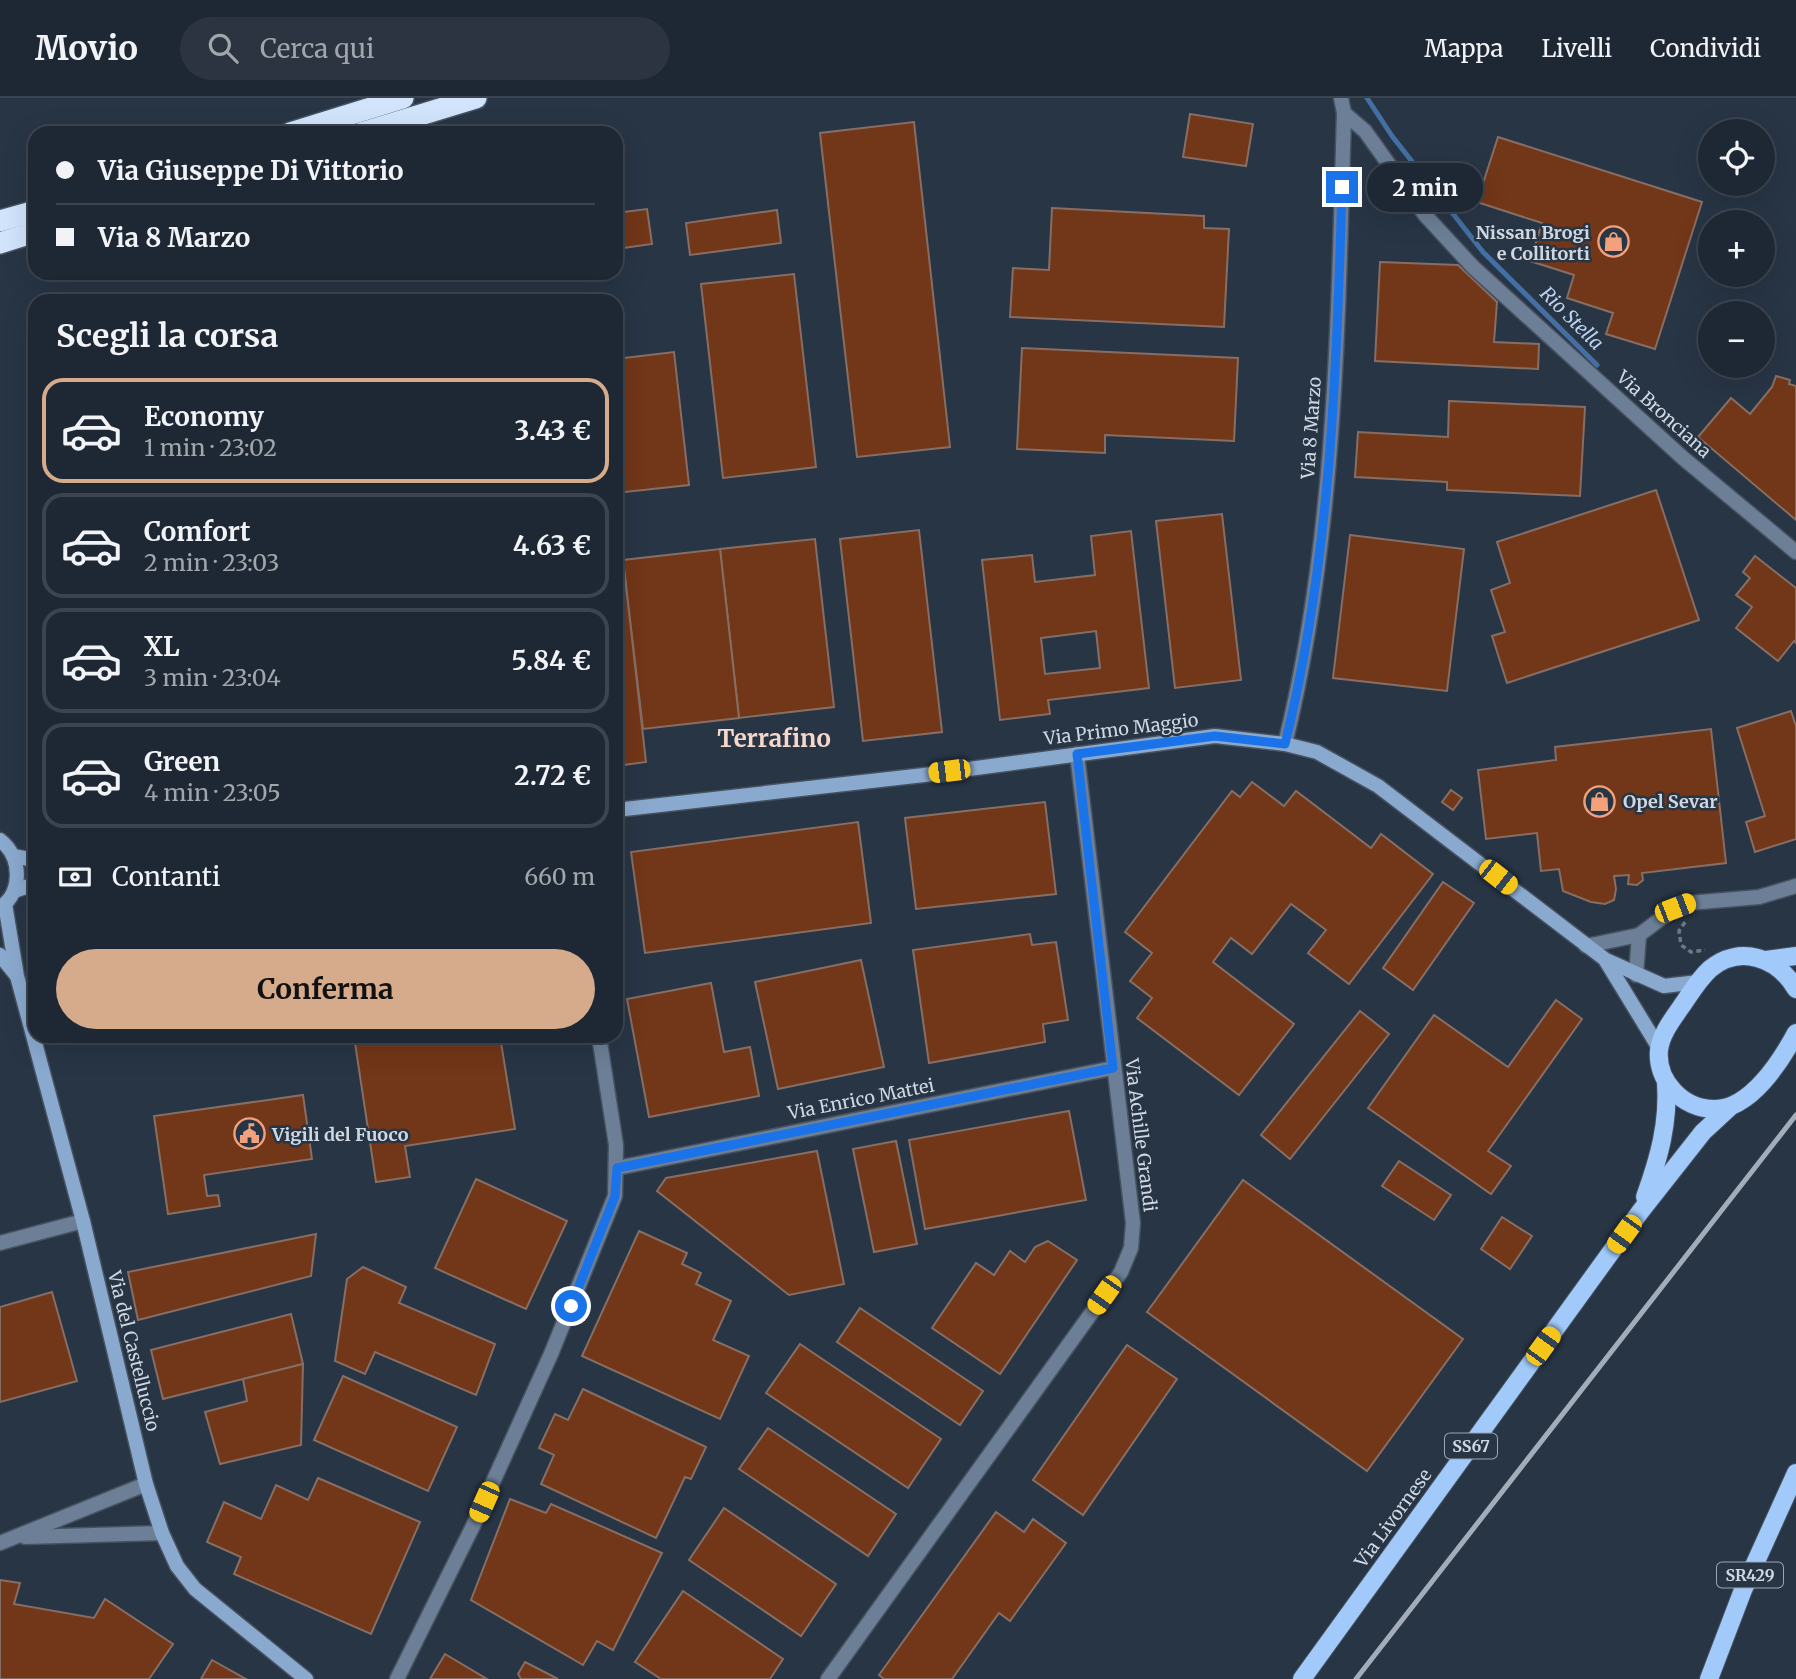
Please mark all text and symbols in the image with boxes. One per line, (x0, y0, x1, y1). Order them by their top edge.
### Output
search box (180, 17, 670, 80)
text: Movio (35, 28, 138, 69)
icon: search (204, 29, 242, 67)
text: Cerca qui (260, 32, 374, 65)
text: Mappa (1424, 33, 1503, 64)
text: Livelli (1541, 33, 1612, 64)
text: Condividi (1650, 33, 1761, 64)
map controls (1698, 119, 1775, 378)
button: locate (1698, 119, 1775, 196)
text: Via Giuseppe Di Vittorio (98, 154, 404, 187)
callout: 2 min (1366, 162, 1482, 212)
route end (1326, 171, 1358, 203)
text: 2 min (1392, 173, 1458, 202)
button: + (1698, 210, 1775, 287)
text: Via 8 Marzo (98, 221, 250, 254)
place label: Nissan Brogi e Collitorti (1476, 221, 1590, 265)
shop icon: Nissan Brogi e Collitorti (1596, 225, 1630, 259)
water label: Rio Stella (1535, 281, 1609, 355)
button: − (1698, 301, 1775, 378)
text: Scegli la corsa (56, 316, 278, 356)
street label: Via Bronciana (1611, 365, 1716, 463)
street label: Via 8 Marzo (1296, 376, 1326, 481)
icon: car (60, 399, 123, 462)
text: Economy (144, 400, 264, 433)
text: 3.43 € (515, 414, 591, 447)
text: 1 min · 23:02 (144, 433, 277, 462)
icon: car (60, 514, 123, 577)
text: Comfort (144, 515, 250, 548)
text: 4.63 € (513, 529, 591, 562)
text: 2 min · 23:03 (144, 548, 279, 577)
icon: car (60, 629, 123, 692)
text: XL (144, 630, 180, 663)
text: 5.84 € (512, 644, 591, 677)
text: 3 min · 23:04 (144, 663, 281, 692)
street label: Via Primo Maggio (1042, 708, 1200, 750)
district label: Terrafino (717, 723, 831, 754)
icon: car (60, 744, 123, 807)
text: Green (144, 745, 220, 778)
car (927, 758, 972, 784)
text: 2.72 € (514, 759, 591, 792)
text: 4 min · 23:05 (144, 778, 281, 807)
shop icon: Opel Sevar (1583, 784, 1617, 818)
place label: Opel Sevar (1623, 790, 1718, 813)
car (1475, 856, 1522, 898)
icon: cash (56, 858, 94, 896)
text: Contanti (112, 860, 220, 893)
text: 660 m (524, 862, 595, 891)
car (1652, 891, 1699, 925)
button: Conferma (56, 949, 595, 1029)
street label: Via Achille Grandi (1120, 1056, 1162, 1213)
street label: Via Enrico Mattei (785, 1073, 936, 1125)
public building icon: Vigili del Fuoco (232, 1117, 266, 1151)
place label: Vigili del Fuoco (271, 1123, 409, 1146)
car (1604, 1211, 1645, 1257)
street label: Via del Castelluccio (103, 1267, 165, 1434)
car (1084, 1272, 1125, 1318)
route start (555, 1290, 587, 1322)
car (1523, 1323, 1564, 1369)
road number: SS67 (1445, 1434, 1497, 1458)
street label: Via Livornese (1349, 1464, 1437, 1573)
car (466, 1479, 503, 1525)
road number: SR429 (1717, 1562, 1783, 1588)

